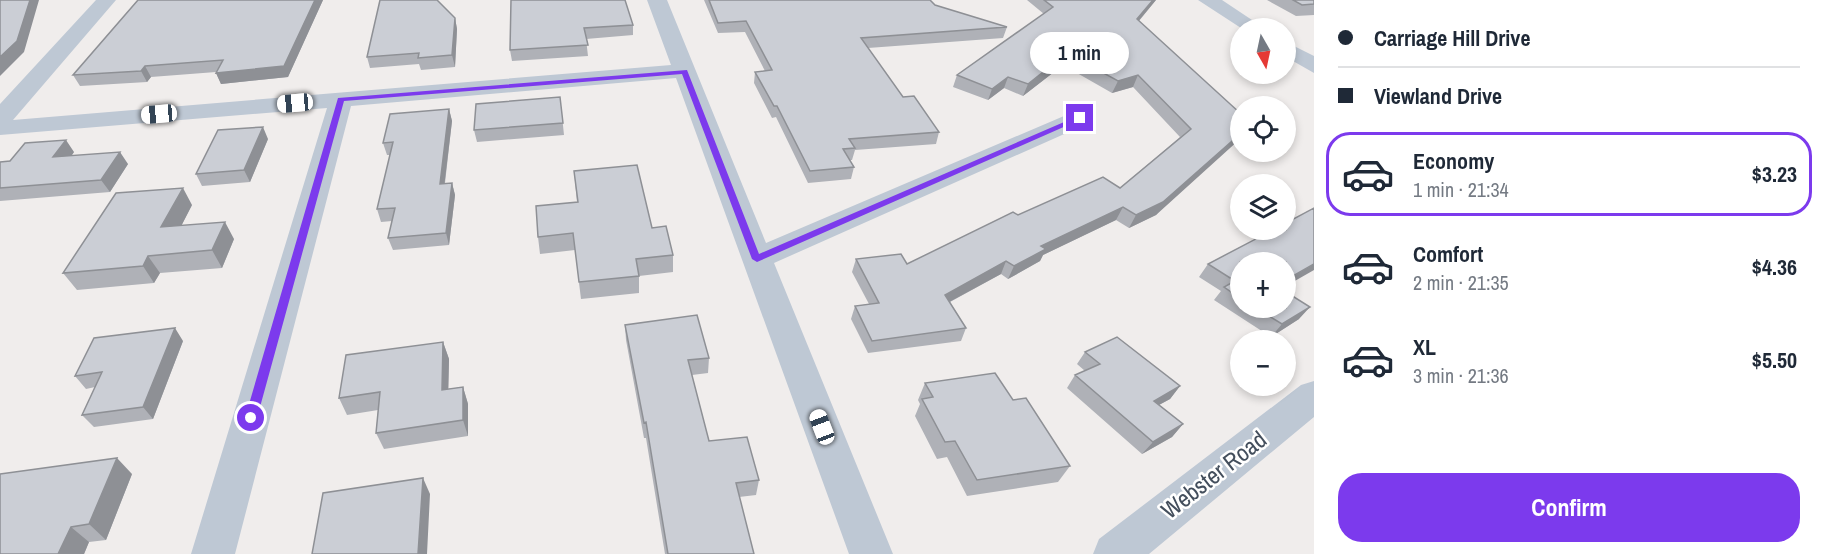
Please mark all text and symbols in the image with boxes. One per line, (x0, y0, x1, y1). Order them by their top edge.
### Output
north arrow (1230, 18, 1296, 84)
map controls (1230, 18, 1296, 396)
text: Carriage Hill Drive (1374, 23, 1530, 53)
callout: 1 min (1030, 31, 1130, 73)
text: 1 min (1058, 39, 1101, 66)
text: Viewland Drive (1374, 81, 1502, 111)
car (276, 92, 314, 114)
button: locate (1230, 96, 1296, 162)
car (140, 103, 178, 125)
route end (1066, 104, 1093, 131)
text: Economy (1413, 146, 1494, 176)
icon: car (1341, 147, 1395, 201)
text: $3.23 (1752, 159, 1797, 189)
button: layers (1230, 174, 1296, 240)
text: 1 min · 21:34 (1413, 176, 1509, 203)
text: Comfort (1413, 239, 1483, 269)
icon: car (1341, 240, 1395, 294)
button: + (1230, 252, 1296, 318)
text: $4.36 (1752, 252, 1797, 282)
text: 2 min · 21:35 (1413, 269, 1509, 296)
button: − (1230, 330, 1296, 396)
text: XL (1413, 332, 1436, 362)
icon: car (1341, 333, 1395, 387)
text: $5.50 (1752, 345, 1797, 375)
text: 3 min · 21:36 (1413, 362, 1509, 389)
route start (237, 404, 264, 431)
car (807, 407, 837, 447)
street label: Webster Road (1154, 423, 1273, 525)
button: Confirm (1338, 473, 1800, 542)

